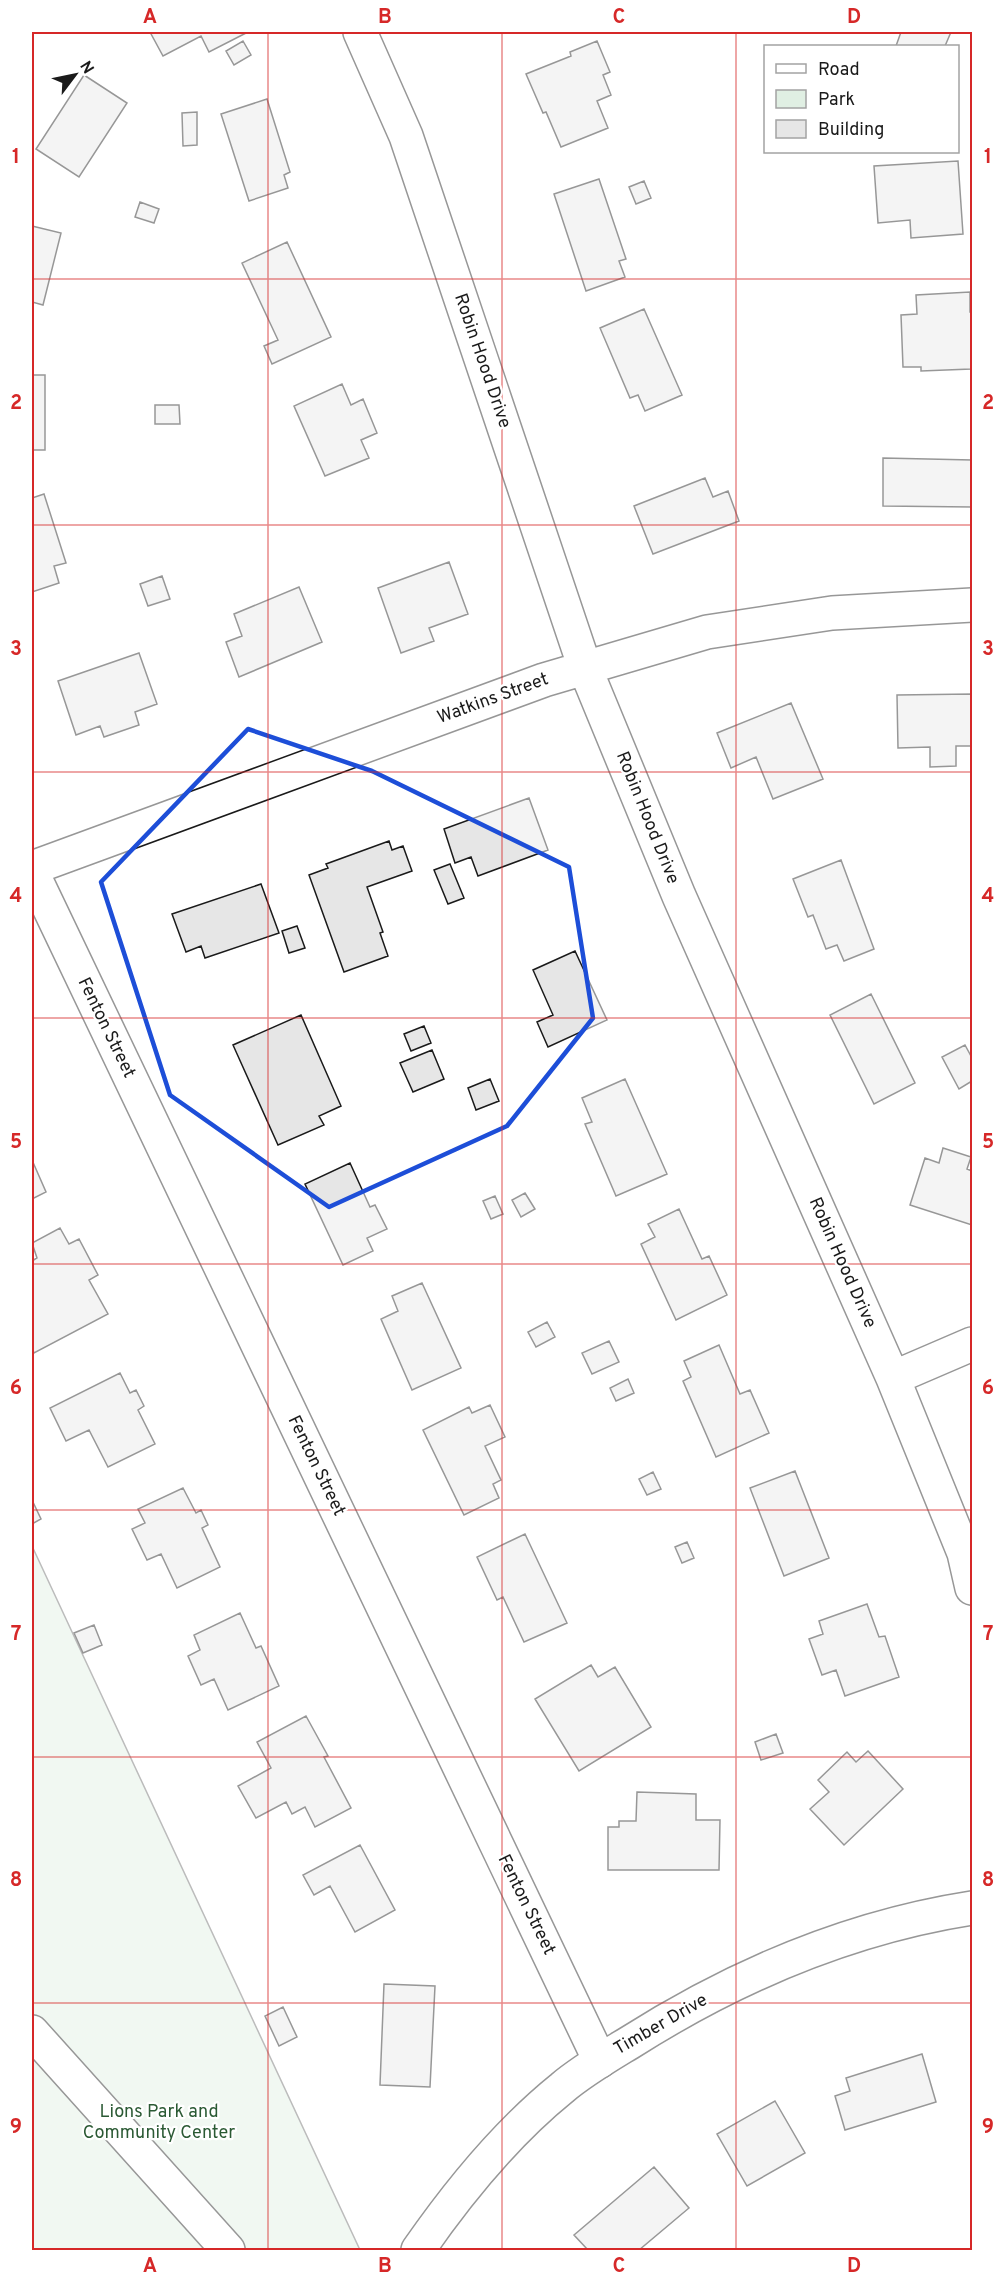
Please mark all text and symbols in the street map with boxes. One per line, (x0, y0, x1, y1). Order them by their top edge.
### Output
text: A (143, 5, 157, 31)
text: B (378, 5, 392, 31)
text: C (613, 5, 625, 31)
text: D (847, 5, 861, 31)
north arrow (45, 45, 105, 105)
legend (764, 45, 959, 153)
text: N (74, 58, 98, 78)
text: Road (818, 59, 860, 82)
text: Park (818, 89, 855, 112)
text: Building (818, 119, 884, 142)
text: 1 (12, 145, 20, 171)
text: 1 (984, 145, 992, 171)
street label: Robin Hood Drive (448, 291, 516, 431)
text: 2 (10, 391, 22, 417)
text: 2 (982, 391, 994, 417)
text: 3 (10, 637, 22, 663)
text: 3 (982, 637, 994, 663)
street label: Watkins Street (434, 668, 552, 730)
street label: Robin Hood Drive (610, 748, 684, 888)
text: 4 (10, 884, 22, 910)
text: 4 (982, 884, 994, 910)
street label: Fenton Street (72, 974, 140, 1082)
text: 5 (10, 1130, 22, 1156)
text: 5 (982, 1130, 994, 1156)
street label: Robin Hood Drive (803, 1194, 881, 1332)
text: 6 (10, 1376, 22, 1402)
text: 6 (982, 1376, 994, 1402)
street label: Fenton Street (282, 1412, 350, 1520)
text: 7 (11, 1622, 21, 1648)
text: 7 (983, 1622, 993, 1648)
street label: Fenton Street (492, 1851, 560, 1959)
text: 8 (10, 1868, 22, 1894)
text: 8 (982, 1868, 994, 1894)
street label: Timber Drive (610, 1989, 712, 2061)
park label: Lions Park and Community Center (83, 2101, 235, 2145)
text: 9 (10, 2115, 22, 2141)
text: 9 (982, 2115, 994, 2141)
text: A (143, 2254, 157, 2280)
text: B (378, 2254, 392, 2280)
text: C (613, 2254, 625, 2280)
text: D (847, 2254, 861, 2280)

